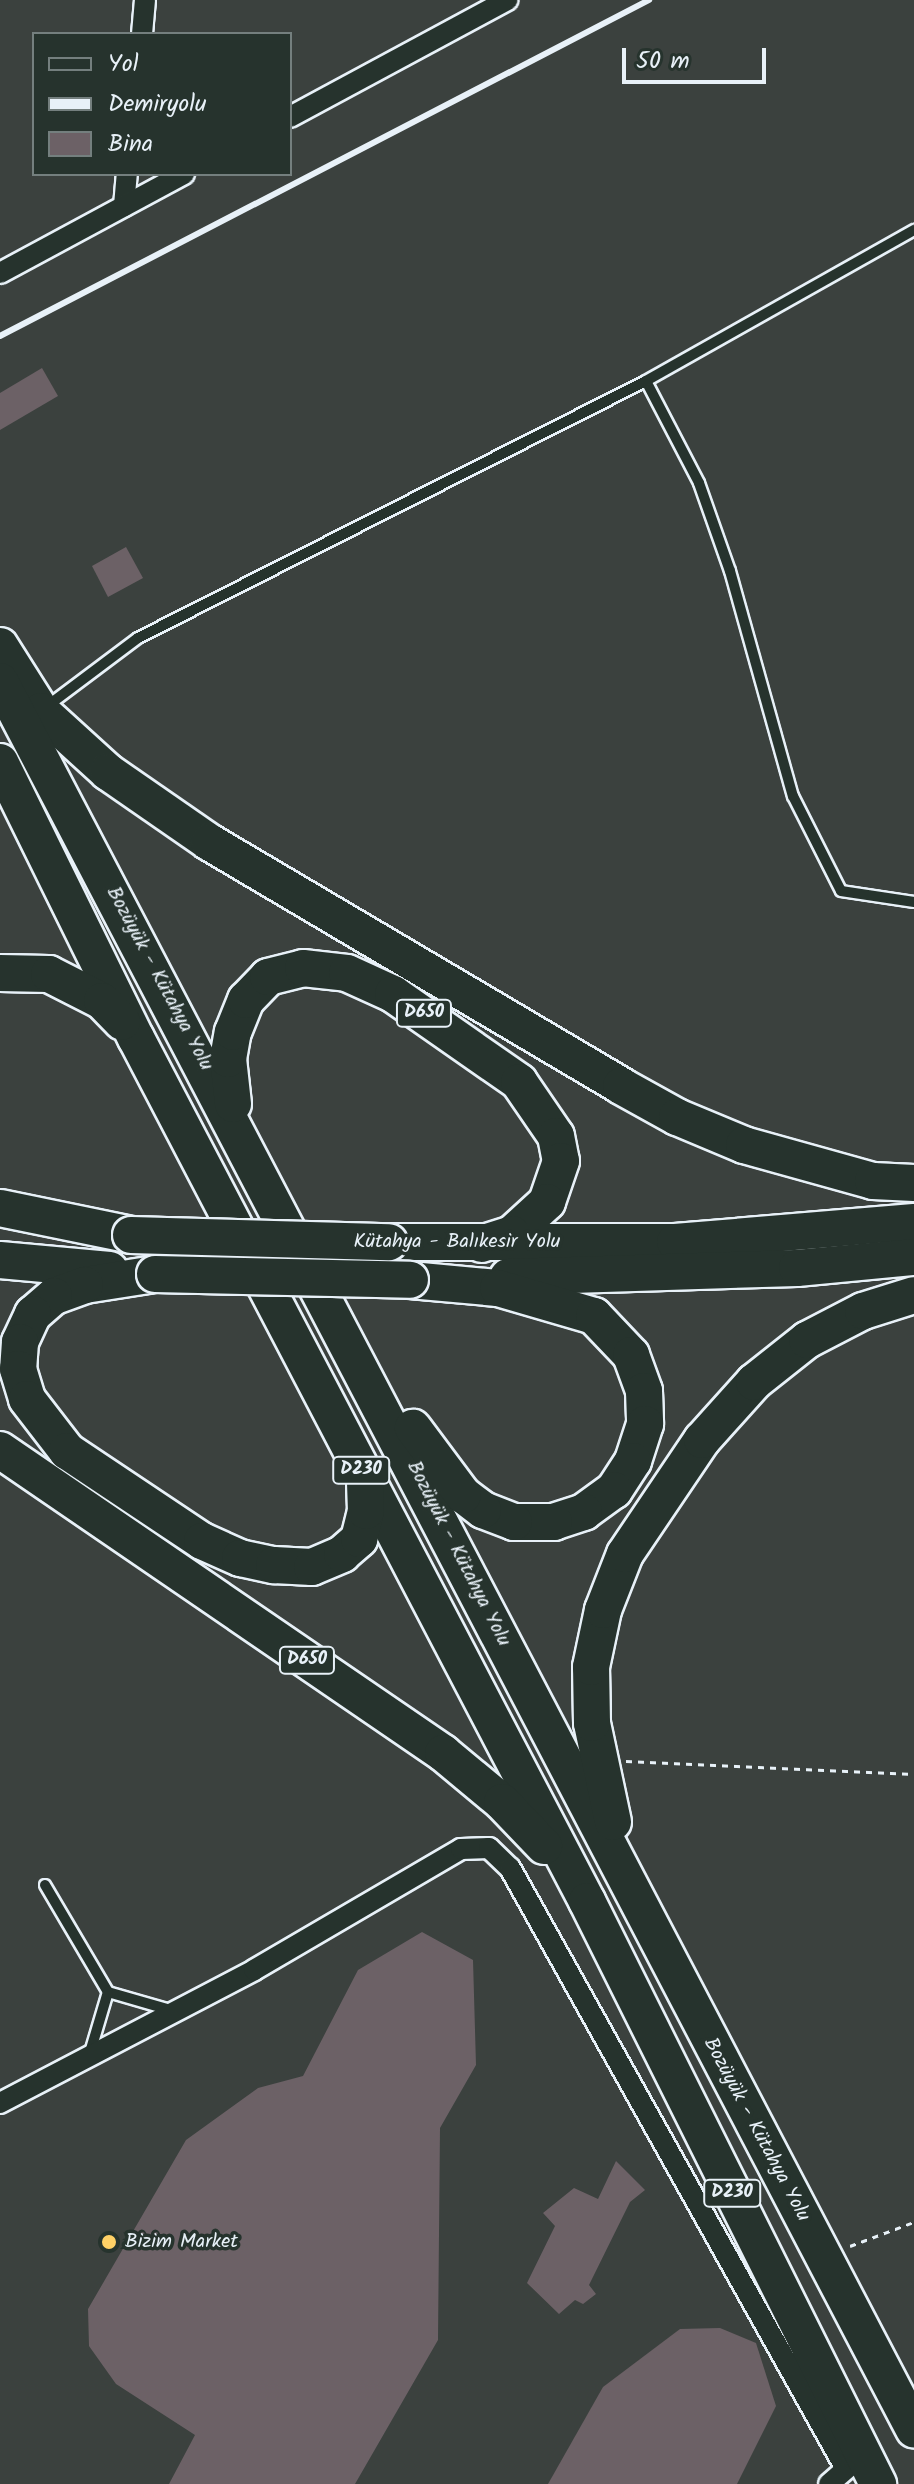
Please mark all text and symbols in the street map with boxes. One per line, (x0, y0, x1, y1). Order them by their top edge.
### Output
legend (32, 32, 292, 176)
scale bar (626, 32, 770, 82)
text: 50 m (636, 42, 690, 81)
text: Yol (108, 45, 139, 84)
text: Demiryolu (108, 85, 207, 124)
text: Bina (108, 125, 153, 164)
street label: Bozüyük - Kütahya Yolu (100, 883, 218, 1075)
road number: D650 (394, 999, 454, 1027)
street label: Kütahya - Balıkesir Yolu (354, 1230, 560, 1254)
road number: D230 (331, 1456, 391, 1484)
street label: Bozüyük - Kütahya Yolu (401, 1457, 515, 1651)
road number: D650 (277, 1646, 337, 1674)
street label: Bozüyük - Kütahya Yolu (697, 2034, 815, 2226)
road number: D230 (702, 2179, 762, 2207)
place label: Bizim Market (125, 2230, 238, 2254)
marker: Bizim Market (100, 2233, 118, 2251)

